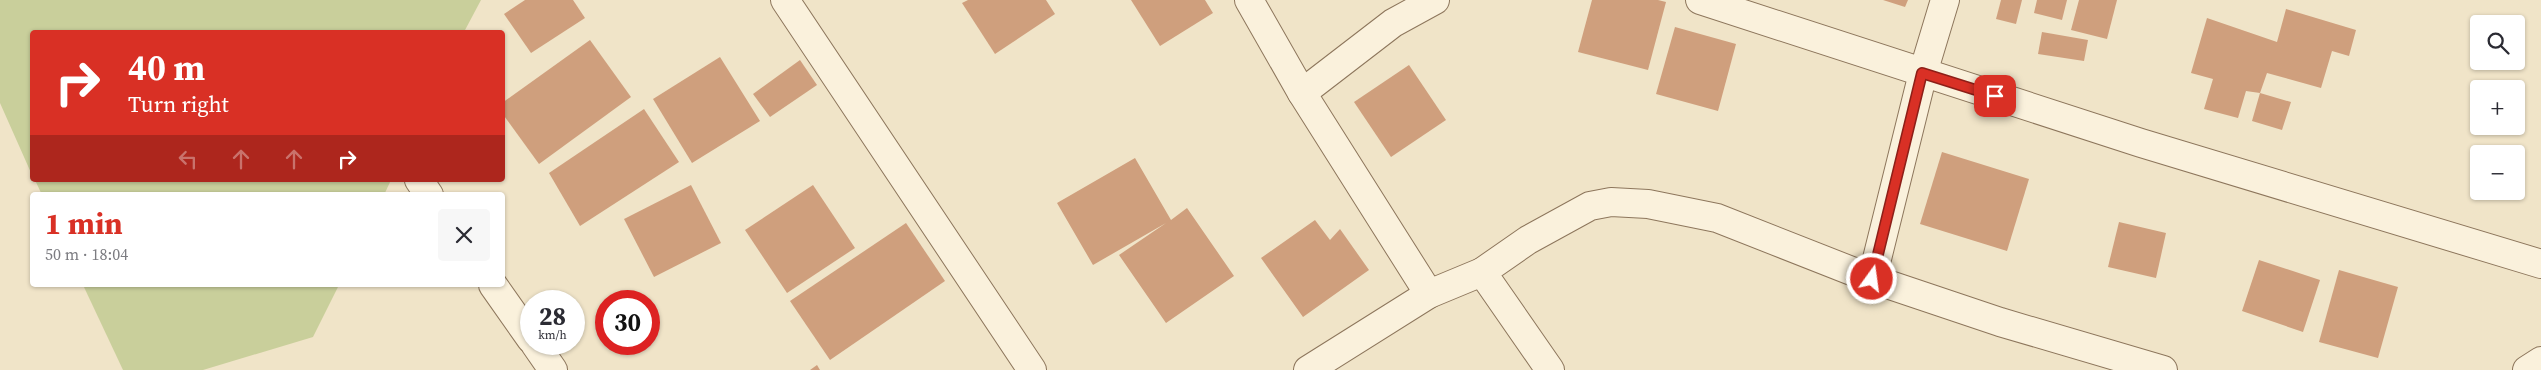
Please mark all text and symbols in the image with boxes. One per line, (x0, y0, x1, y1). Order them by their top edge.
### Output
map controls (2470, 15, 2525, 200)
button: search (2470, 15, 2525, 70)
text: 40 m (128, 44, 205, 92)
icon: right (45, 50, 110, 115)
pin (1974, 75, 2016, 117)
button: + (2470, 80, 2525, 135)
icon: arrive (1981, 82, 2009, 110)
text: Turn right (128, 89, 229, 119)
icon: left (174, 145, 202, 173)
icon: ahead (227, 145, 255, 173)
icon: ahead (280, 145, 308, 173)
icon: right (333, 145, 361, 173)
button: − (2470, 145, 2525, 200)
text: 1 min (45, 203, 123, 244)
button: close (438, 209, 490, 261)
text: 50 m · 18:04 (45, 243, 128, 265)
position arrow (1845, 252, 1897, 304)
speed limit sign: 30 (595, 290, 660, 355)
text: 28 (539, 299, 566, 333)
text: km/h (538, 327, 567, 343)

